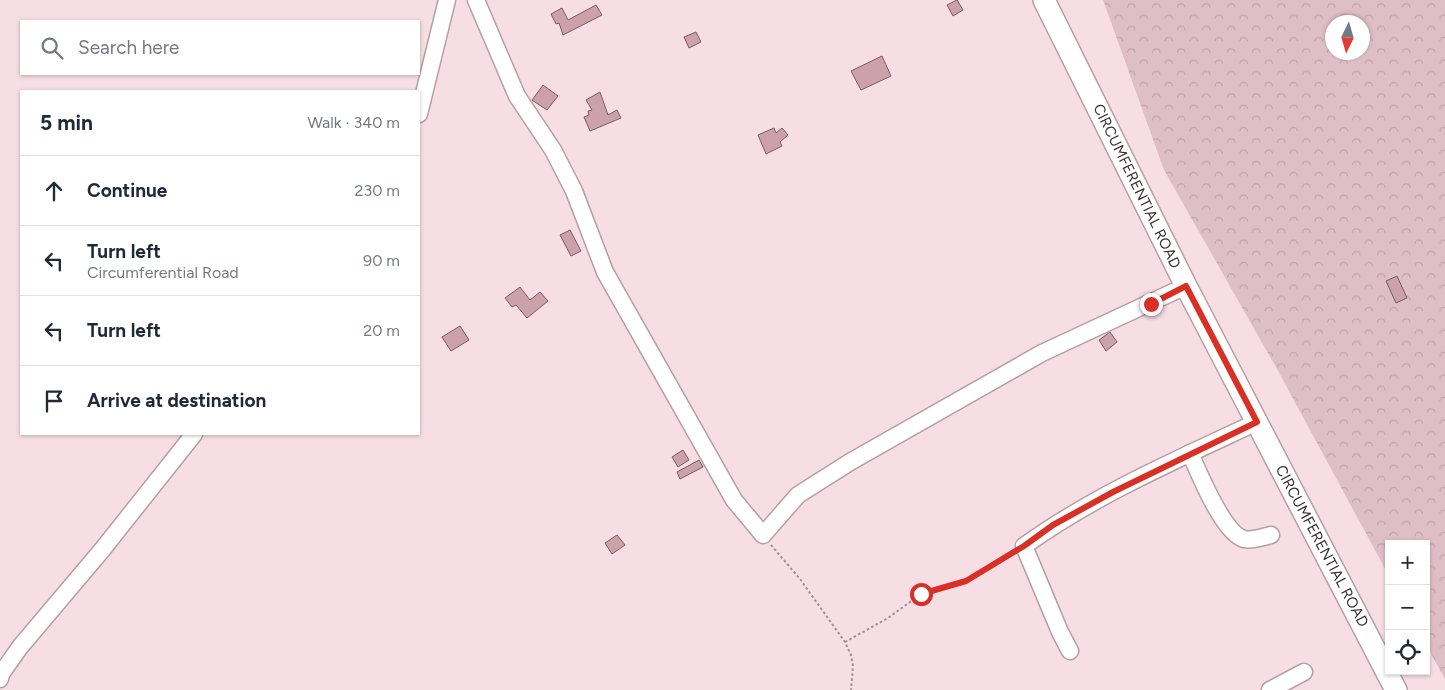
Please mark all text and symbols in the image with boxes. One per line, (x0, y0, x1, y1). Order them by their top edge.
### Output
north arrow (1325, 15, 1370, 60)
search box (20, 20, 420, 75)
icon: search (38, 34, 66, 62)
text: Search here (78, 36, 180, 59)
street label: CIRCUMFERENTIAL ROAD (1089, 101, 1185, 271)
text: 5 min (40, 110, 93, 135)
text: Walk · 340 m (307, 113, 400, 132)
icon: ahead (40, 177, 68, 205)
text: Continue (87, 179, 167, 202)
text: 230 m (355, 181, 400, 200)
text: Turn left (87, 240, 161, 263)
icon: left (40, 247, 68, 275)
text: 90 m (363, 251, 400, 270)
text: Circumferential Road (87, 263, 239, 282)
route end (1140, 293, 1163, 316)
icon: left (40, 317, 68, 345)
text: Turn left (87, 319, 161, 342)
text: 20 m (363, 321, 400, 340)
icon: arrive (40, 387, 68, 415)
text: Arrive at destination (87, 389, 266, 412)
street label: CIRCUMFERENTIAL ROAD (1272, 462, 1372, 630)
map controls (1385, 540, 1430, 675)
button: + (1385, 540, 1430, 585)
route start (910, 583, 933, 606)
button: − (1385, 585, 1430, 630)
button: locate (1385, 630, 1430, 675)

